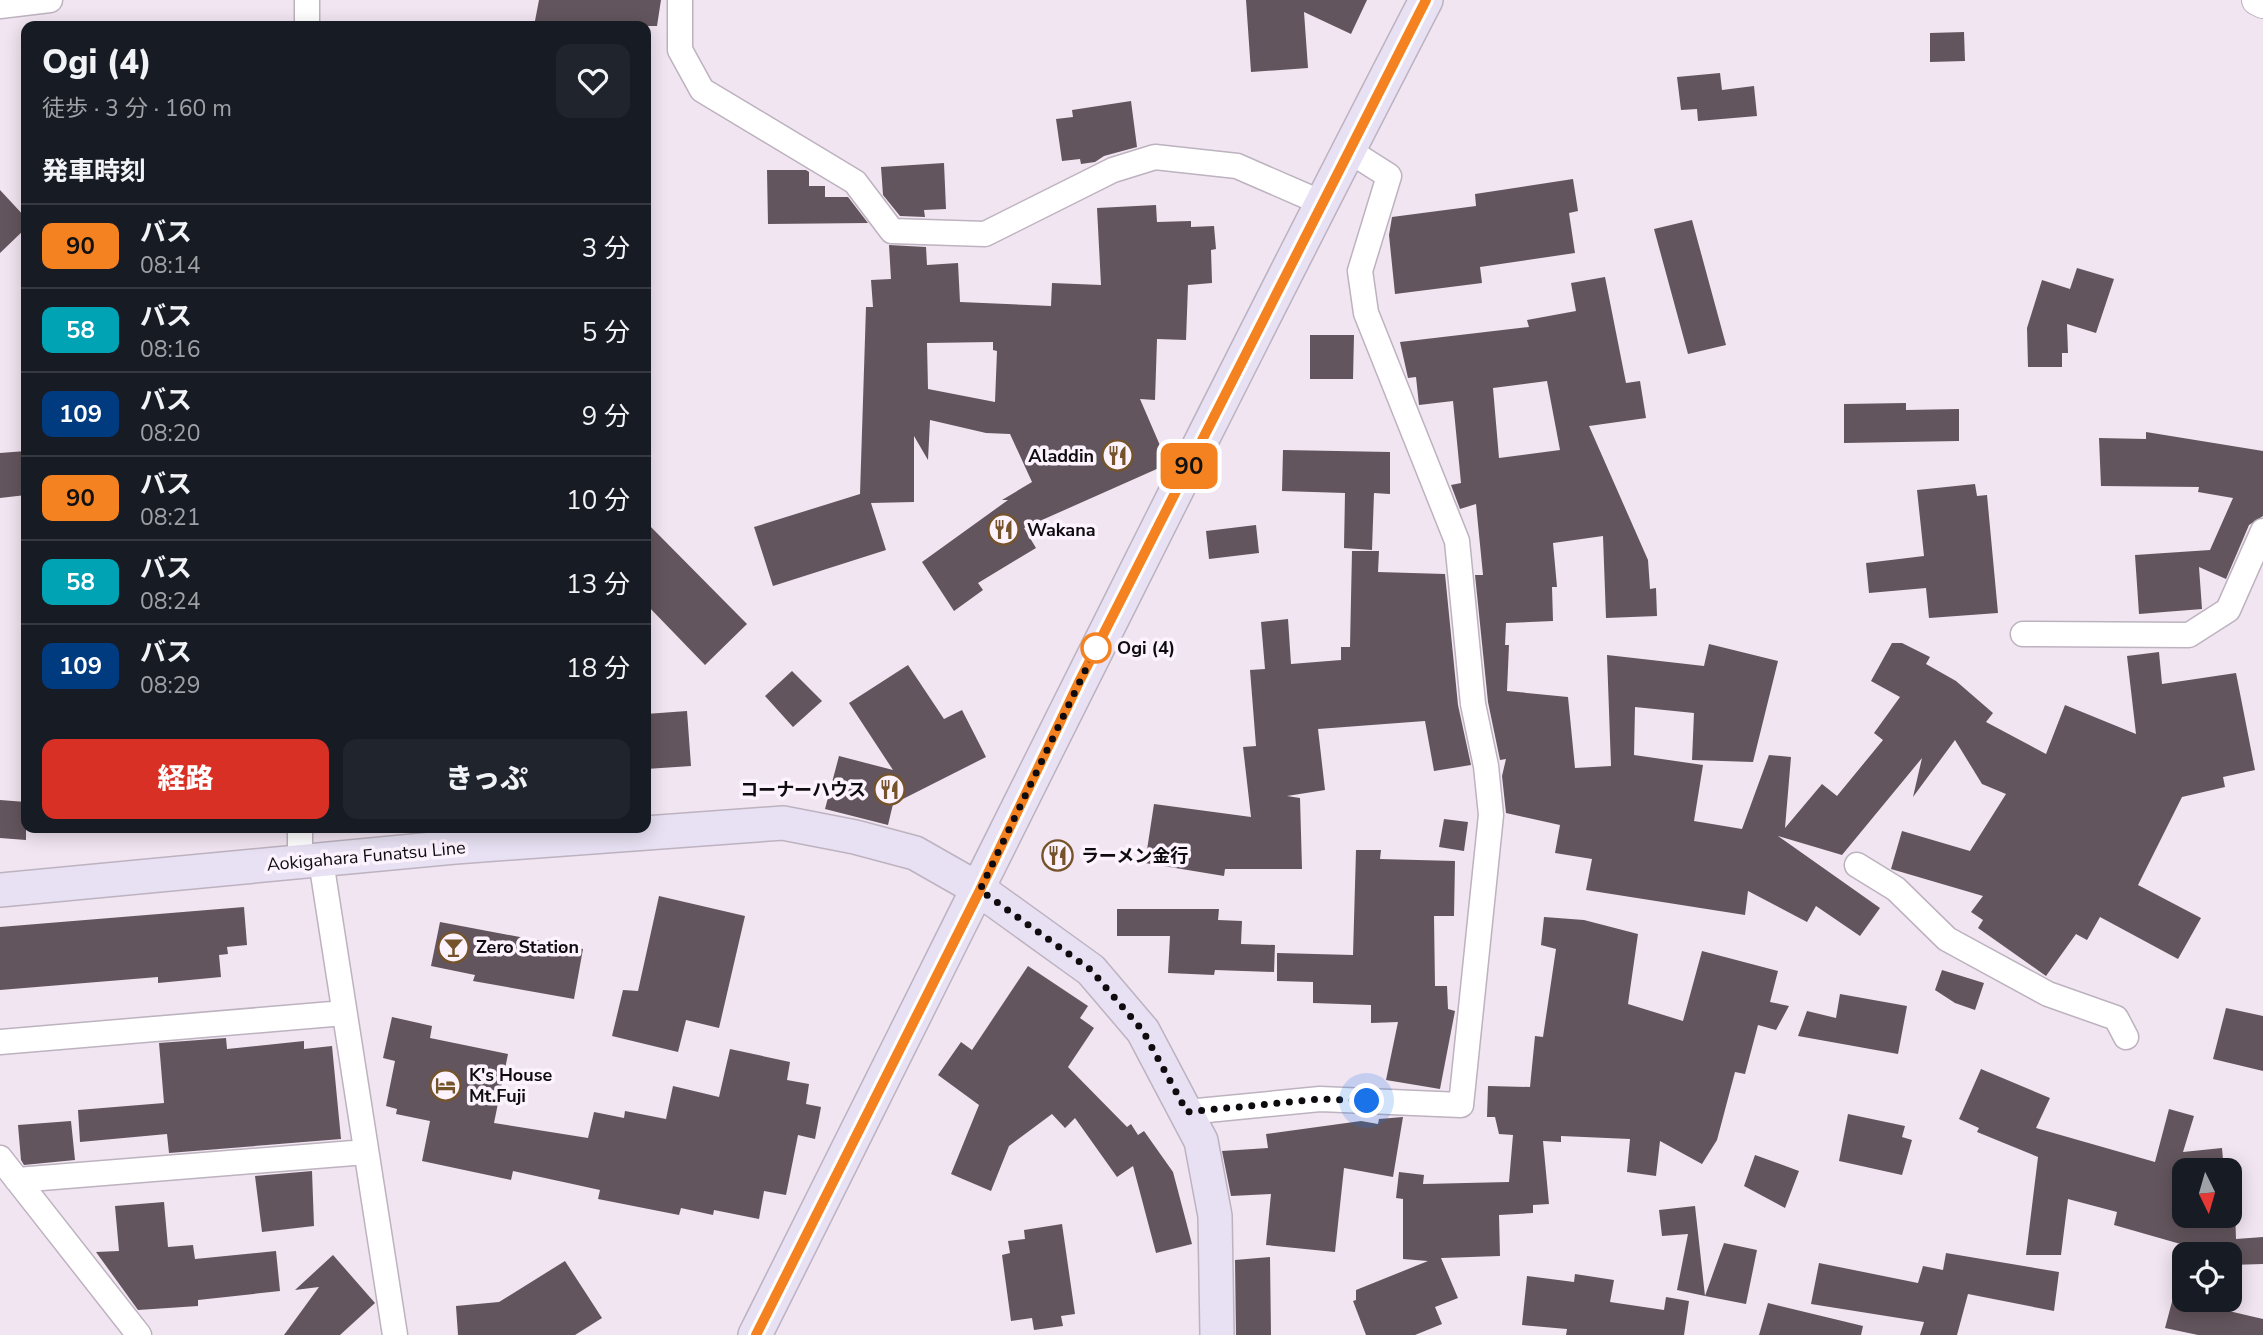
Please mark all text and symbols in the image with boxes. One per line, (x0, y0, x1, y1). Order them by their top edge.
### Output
text: Ogi (4) (42, 40, 152, 85)
button: heart (556, 44, 630, 118)
text: 徒歩 · 3 分 · 160 m (42, 93, 232, 124)
text: 発車時刻 (42, 154, 146, 189)
text: バス (140, 215, 192, 250)
text: 90 (66, 230, 95, 262)
text: 3 分 (582, 231, 630, 266)
text: 08:14 (140, 250, 200, 281)
text: バス (140, 299, 192, 334)
text: 58 (66, 314, 95, 346)
text: 5 分 (582, 315, 630, 350)
text: 08:16 (140, 334, 200, 365)
text: バス (140, 383, 192, 418)
text: 109 (59, 398, 102, 430)
text: 9 分 (582, 399, 630, 434)
text: 08:20 (140, 418, 200, 449)
restaurant icon: Aladdin (1100, 439, 1134, 473)
line badge: 90 (1158, 443, 1220, 489)
place label: Aladdin (1028, 444, 1094, 468)
text: 90 (1175, 450, 1203, 482)
text: バス (140, 467, 192, 502)
text: 90 (66, 482, 95, 514)
text: 10 分 (566, 483, 630, 518)
text: 08:21 (140, 502, 200, 533)
restaurant icon: Wakana (987, 513, 1021, 547)
place label: Wakana (1027, 518, 1096, 542)
text: バス (140, 551, 192, 586)
text: 58 (66, 566, 95, 598)
text: 13 分 (566, 567, 630, 602)
text: 08:24 (140, 586, 200, 617)
marker: Ogi (4) (1081, 633, 1111, 663)
text: バス (140, 635, 192, 670)
place label: Ogi (4) (1117, 636, 1175, 660)
text: 109 (59, 650, 102, 682)
text: 18 分 (566, 651, 630, 686)
text: 08:29 (140, 670, 200, 701)
button: 経路 (42, 739, 329, 819)
button: きっぷ (343, 739, 630, 819)
restaurant icon: コーナーハウス (872, 773, 906, 807)
place label: コーナーハウス (740, 778, 866, 802)
street label: Aokigahara Funatsu Line (266, 835, 466, 877)
restaurant icon: ラーメン金行 (1041, 839, 1075, 873)
place label: ラーメン金行 (1081, 844, 1188, 868)
bar icon: Zero Station (436, 930, 470, 964)
place label: Zero Station (476, 935, 579, 959)
place label: K's House Mt.Fuji (469, 1063, 552, 1108)
hotel icon: K's House Mt.Fuji (429, 1068, 463, 1102)
your location (1349, 1083, 1384, 1118)
north arrow (2172, 1158, 2242, 1228)
map controls (2172, 1158, 2242, 1312)
button: locate (2172, 1242, 2242, 1312)

